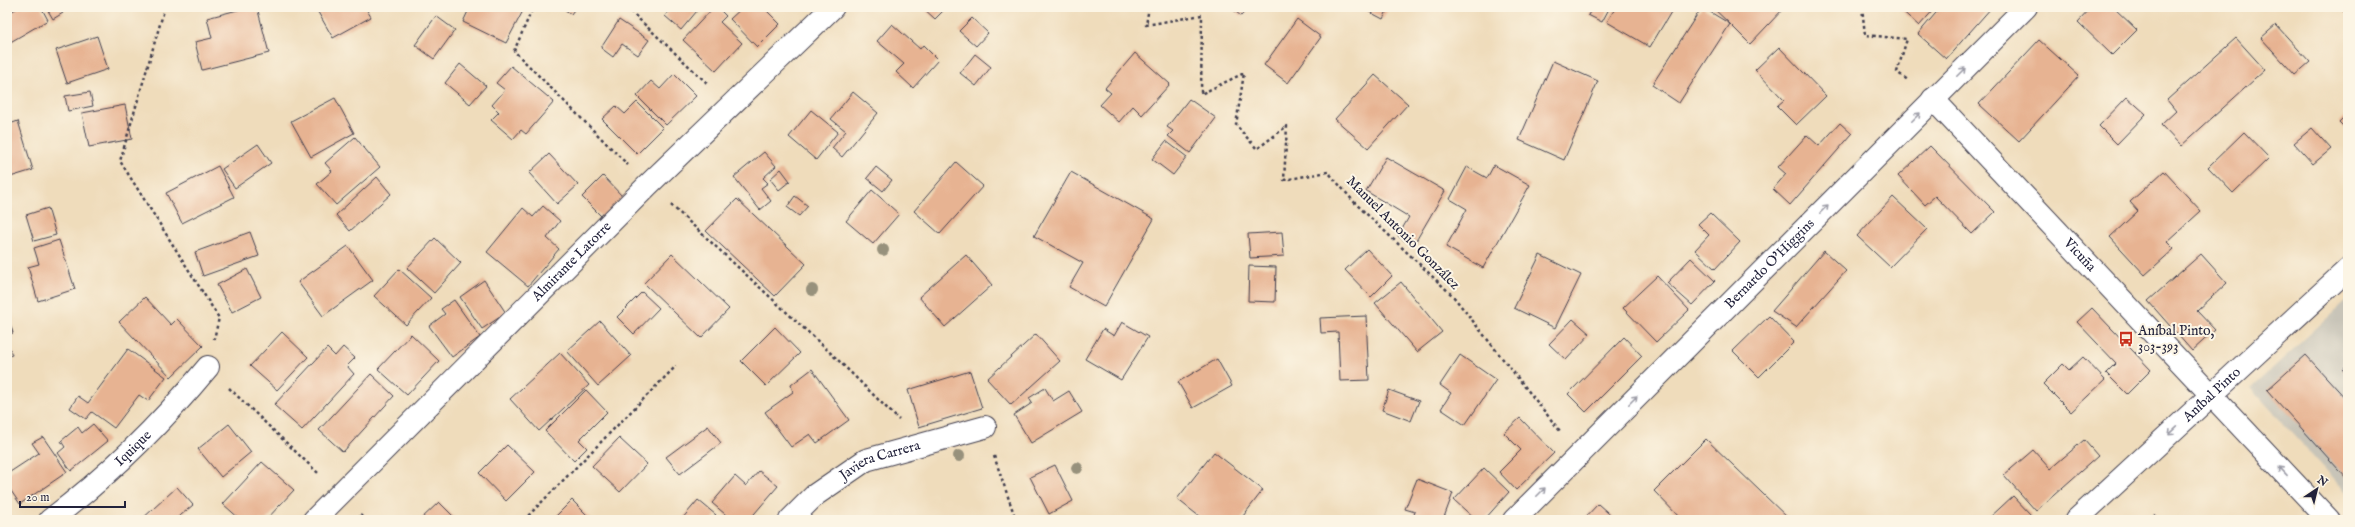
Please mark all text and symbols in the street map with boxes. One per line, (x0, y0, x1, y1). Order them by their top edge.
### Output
one-way arrow (1956, 67, 1966, 77)
one-way arrow (1911, 112, 1920, 122)
street label: Manuel Antonio González (1342, 172, 1464, 294)
one-way arrow (1819, 204, 1829, 214)
street label: Bernardo O'Higgins (1721, 215, 1819, 313)
street label: Almirante Latorre (527, 217, 616, 306)
street label: Vicuña (2059, 234, 2100, 276)
place label: Aníbal Pinto, 303-393 (2137, 322, 2215, 356)
bus stop icon: Aníbal Pinto, 303-393 (2117, 330, 2135, 348)
street label: Aníbal Pinto (2178, 363, 2245, 426)
one-way arrow (1628, 395, 1638, 405)
street label: Iquique (111, 426, 156, 470)
one-way arrow (2168, 426, 2178, 436)
street label: Javiera Carrera (834, 436, 923, 486)
one-way arrow (2278, 466, 2288, 476)
north arrow (2297, 469, 2337, 509)
text: N (2313, 473, 2330, 490)
scale bar (20, 483, 125, 509)
one-way arrow (1536, 487, 1546, 497)
text: 20 m (26, 490, 49, 505)

